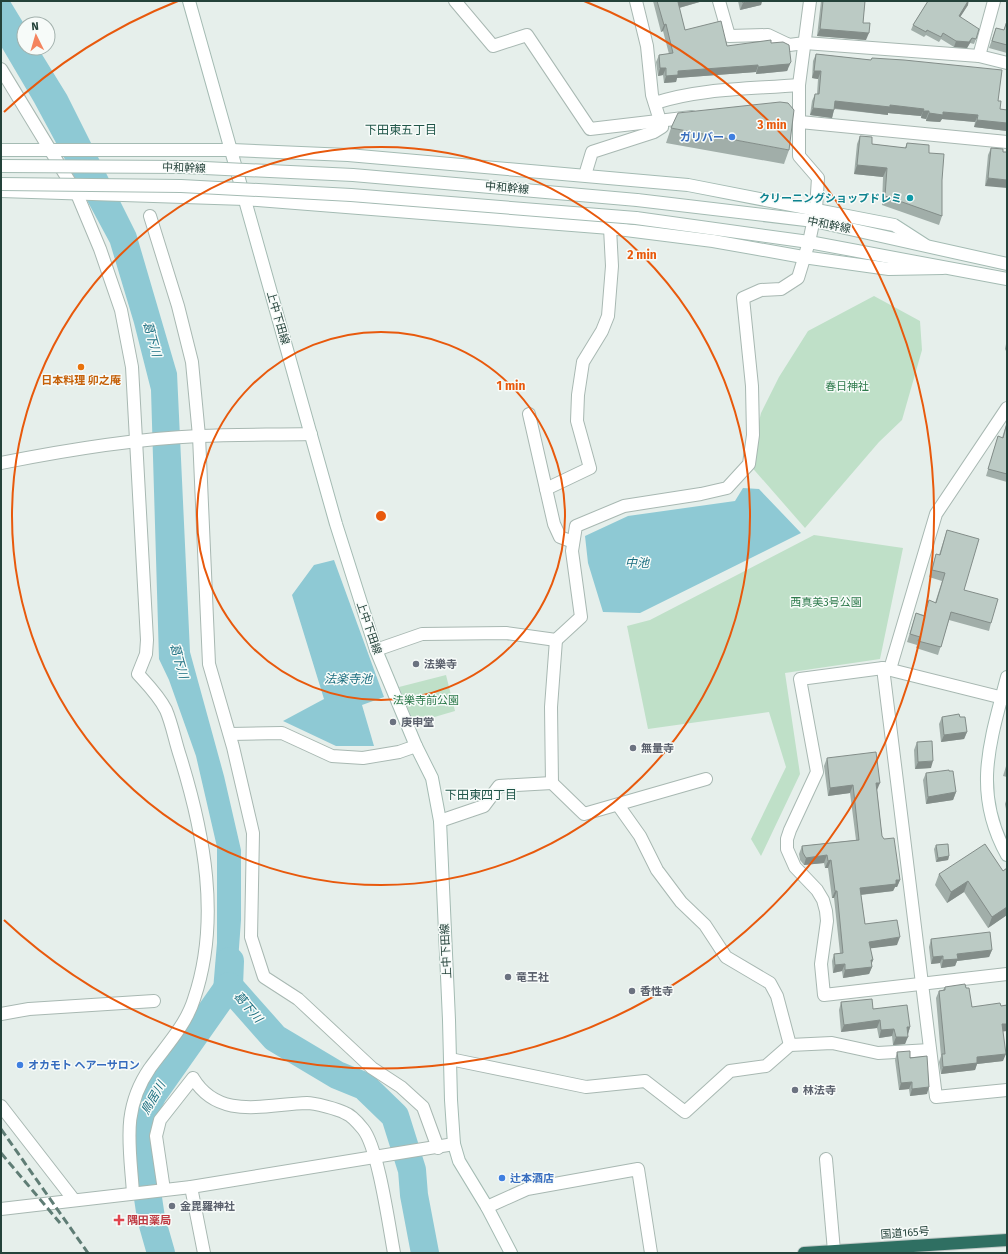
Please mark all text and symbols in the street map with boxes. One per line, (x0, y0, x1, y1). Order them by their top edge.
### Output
north arrow (16, 16, 56, 56)
text: N (31, 20, 39, 33)
text: 3 min (756, 118, 787, 132)
district label: 下田東五丁目 (365, 123, 437, 137)
place label: ガリバー (680, 131, 724, 144)
marker: ガリバー (727, 132, 737, 142)
street label: 中和幹線 (162, 161, 206, 175)
street label: 中和幹線 (485, 180, 529, 196)
place label: クリーニングショップドレミ (759, 192, 902, 205)
marker: クリーニングショップドレミ (905, 193, 915, 203)
street label: 中和幹線 (806, 214, 852, 236)
text: 2 min (627, 248, 657, 262)
street label: 上中下田線 (264, 290, 292, 346)
water label: 葛下川 (140, 320, 164, 360)
marker: 日本料理 卯之庵 (76, 362, 86, 372)
place label: 日本料理 卯之庵 (41, 374, 122, 387)
text: 1 min (497, 379, 525, 393)
park label: 春日神社 (825, 380, 869, 393)
centre of rings (374, 509, 388, 523)
water label: 中池 (625, 556, 650, 570)
park label: 西真美3号公園 (790, 596, 862, 609)
street label: 上中下田線 (354, 600, 384, 656)
water label: 葛下川 (167, 642, 191, 682)
place label: 法樂寺 (424, 658, 457, 671)
marker: 法樂寺 (411, 659, 421, 669)
water label: 法楽寺池 (324, 672, 373, 686)
park label: 法樂寺前公園 (393, 694, 459, 707)
place label: 庚申堂 (401, 716, 434, 729)
marker: 庚申堂 (388, 717, 398, 727)
place label: 無量寺 (641, 742, 674, 755)
marker: 無量寺 (628, 743, 638, 753)
district label: 下田東四丁目 (445, 788, 517, 802)
street label: 上中下田線 (438, 923, 454, 979)
place label: 竜王社 (516, 971, 549, 984)
marker: 竜王社 (503, 972, 513, 982)
place label: 香性寺 (640, 985, 673, 998)
marker: 香性寺 (627, 986, 637, 996)
water label: 葛下川 (231, 989, 266, 1027)
place label: オカモト ヘアーサロン (28, 1059, 140, 1072)
marker: オカモト ヘアーサロン (15, 1060, 25, 1070)
water label: 鳥居川 (138, 1077, 169, 1117)
place label: 林法寺 (803, 1084, 836, 1097)
marker: 林法寺 (790, 1085, 800, 1095)
place label: 辻本酒店 (510, 1172, 554, 1185)
marker: 辻本酒店 (497, 1173, 507, 1183)
place label: 金毘羅神社 (180, 1200, 235, 1213)
marker: 金毘羅神社 (167, 1201, 177, 1211)
place label: 隅田薬局 (127, 1214, 171, 1227)
marker: 隅田薬局 (114, 1215, 124, 1225)
street label: 国道165号 (880, 1225, 930, 1241)

